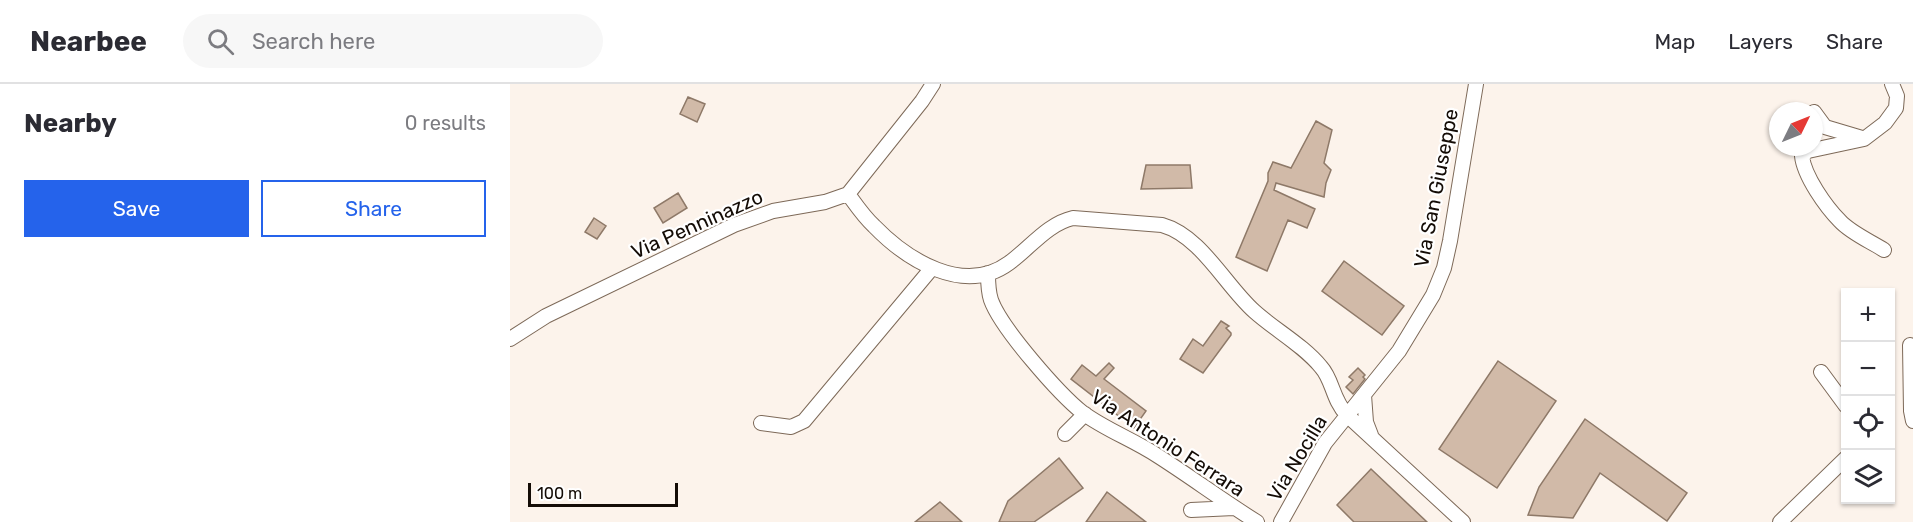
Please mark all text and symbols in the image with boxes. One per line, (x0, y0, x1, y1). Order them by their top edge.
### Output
search box (183, 14, 603, 68)
text: Nearbee (30, 25, 147, 58)
icon: search (204, 25, 237, 58)
text: Search here (252, 28, 375, 55)
text: Map (1654, 29, 1695, 54)
text: Layers (1728, 29, 1793, 54)
text: Share (1826, 29, 1883, 54)
north arrow (1769, 102, 1823, 156)
street label: Via San Giuseppe (1409, 107, 1463, 269)
text: Nearby (24, 108, 117, 139)
text: 0 results (405, 111, 486, 135)
button: Save (24, 180, 249, 237)
button: Share (261, 180, 486, 237)
street label: Via Penninazzo (627, 184, 767, 264)
map controls (1841, 288, 1895, 504)
button: + (1841, 288, 1895, 342)
button: − (1841, 342, 1895, 396)
street label: Via Antonio Ferrara (1087, 384, 1249, 502)
button: locate (1841, 396, 1895, 450)
street label: Via Nocilla (1262, 411, 1332, 505)
button: layers (1841, 450, 1895, 504)
scale bar (528, 480, 678, 508)
text: 100 m (537, 484, 582, 503)

